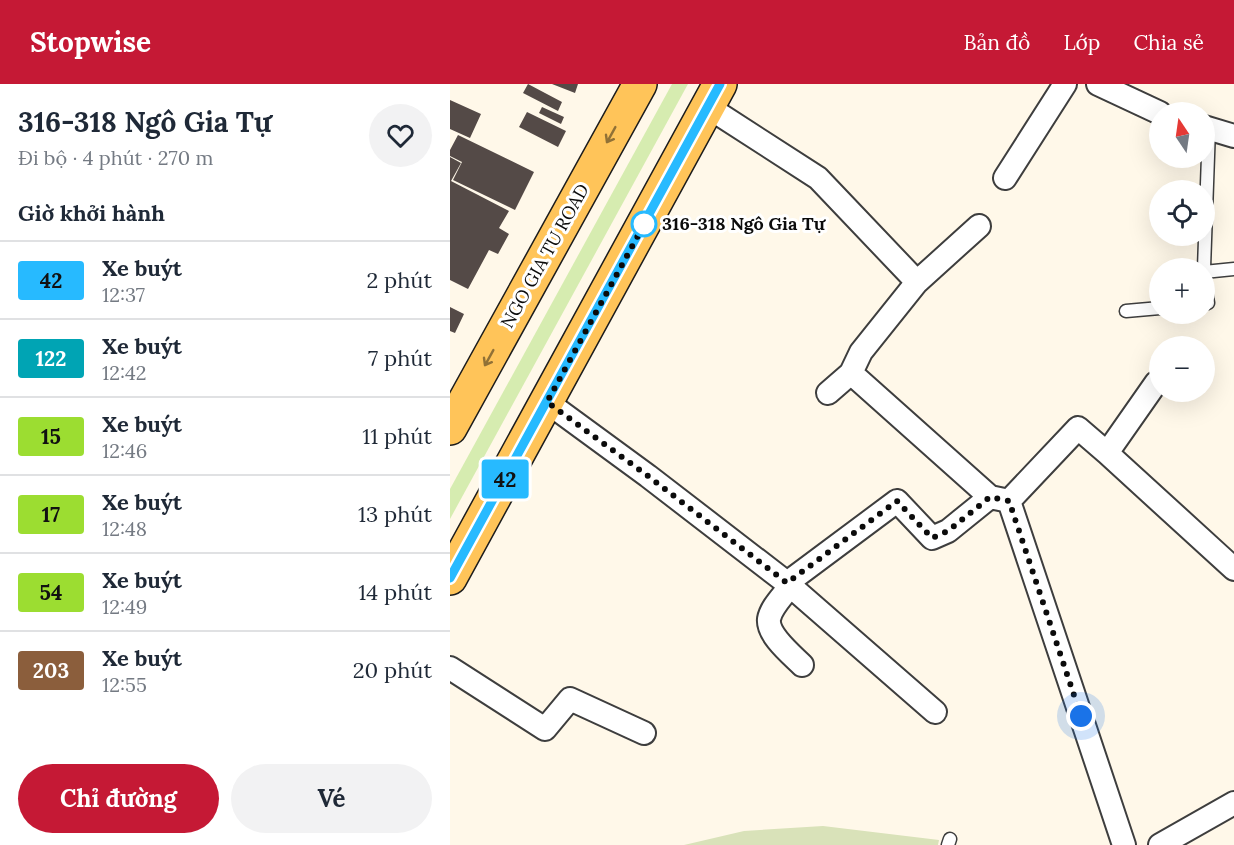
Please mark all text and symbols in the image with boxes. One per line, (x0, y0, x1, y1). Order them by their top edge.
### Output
text: Stopwise (30, 24, 151, 60)
text: Bản đồ (963, 29, 1030, 56)
text: Lớp (1063, 29, 1100, 56)
text: Chia sẻ (1133, 29, 1204, 56)
north arrow (1149, 102, 1215, 168)
map controls (1149, 102, 1215, 402)
text: 316-318 Ngô Gia Tự (18, 104, 271, 140)
button: heart (369, 104, 432, 167)
one-way arrow (605, 126, 617, 143)
text: Đi bộ · 4 phút · 270 m (18, 145, 213, 170)
street label: NGO GIA TU ROAD (495, 179, 594, 332)
button: locate (1149, 180, 1215, 246)
text: Giờ khởi hành (18, 199, 165, 227)
marker: 316-318 Ngô Gia Tự (631, 211, 657, 237)
place label: 316-318 Ngô Gia Tự (662, 212, 827, 235)
text: Xe buýt (102, 254, 182, 282)
button: + (1149, 258, 1215, 324)
text: 2 phút (366, 266, 432, 294)
text: 42 (40, 267, 62, 294)
text: 12:37 (102, 282, 145, 307)
text: Xe buýt (102, 332, 182, 360)
button: − (1149, 336, 1215, 402)
text: 7 phút (368, 344, 432, 372)
text: 122 (36, 345, 66, 372)
one-way arrow (483, 349, 495, 366)
text: 12:42 (102, 360, 147, 385)
text: Xe buýt (102, 410, 182, 438)
text: 11 phút (362, 422, 432, 450)
text: 15 (41, 423, 61, 450)
text: 12:46 (102, 438, 147, 463)
line badge: 42 (478, 460, 532, 498)
text: 42 (494, 466, 516, 493)
text: Xe buýt (102, 488, 182, 516)
text: 13 phút (358, 500, 432, 528)
text: 17 (42, 501, 60, 528)
text: 12:48 (102, 516, 147, 541)
text: Xe buýt (102, 566, 182, 594)
text: 14 phút (358, 578, 432, 606)
text: 54 (39, 579, 63, 606)
text: 12:49 (102, 594, 147, 619)
text: Xe buýt (102, 644, 182, 672)
text: 20 phút (353, 656, 432, 684)
text: 203 (33, 657, 69, 684)
text: 12:55 (102, 672, 147, 697)
your location (1066, 701, 1096, 731)
button: Chỉ đường (18, 764, 219, 833)
button: Vé (231, 764, 432, 833)

